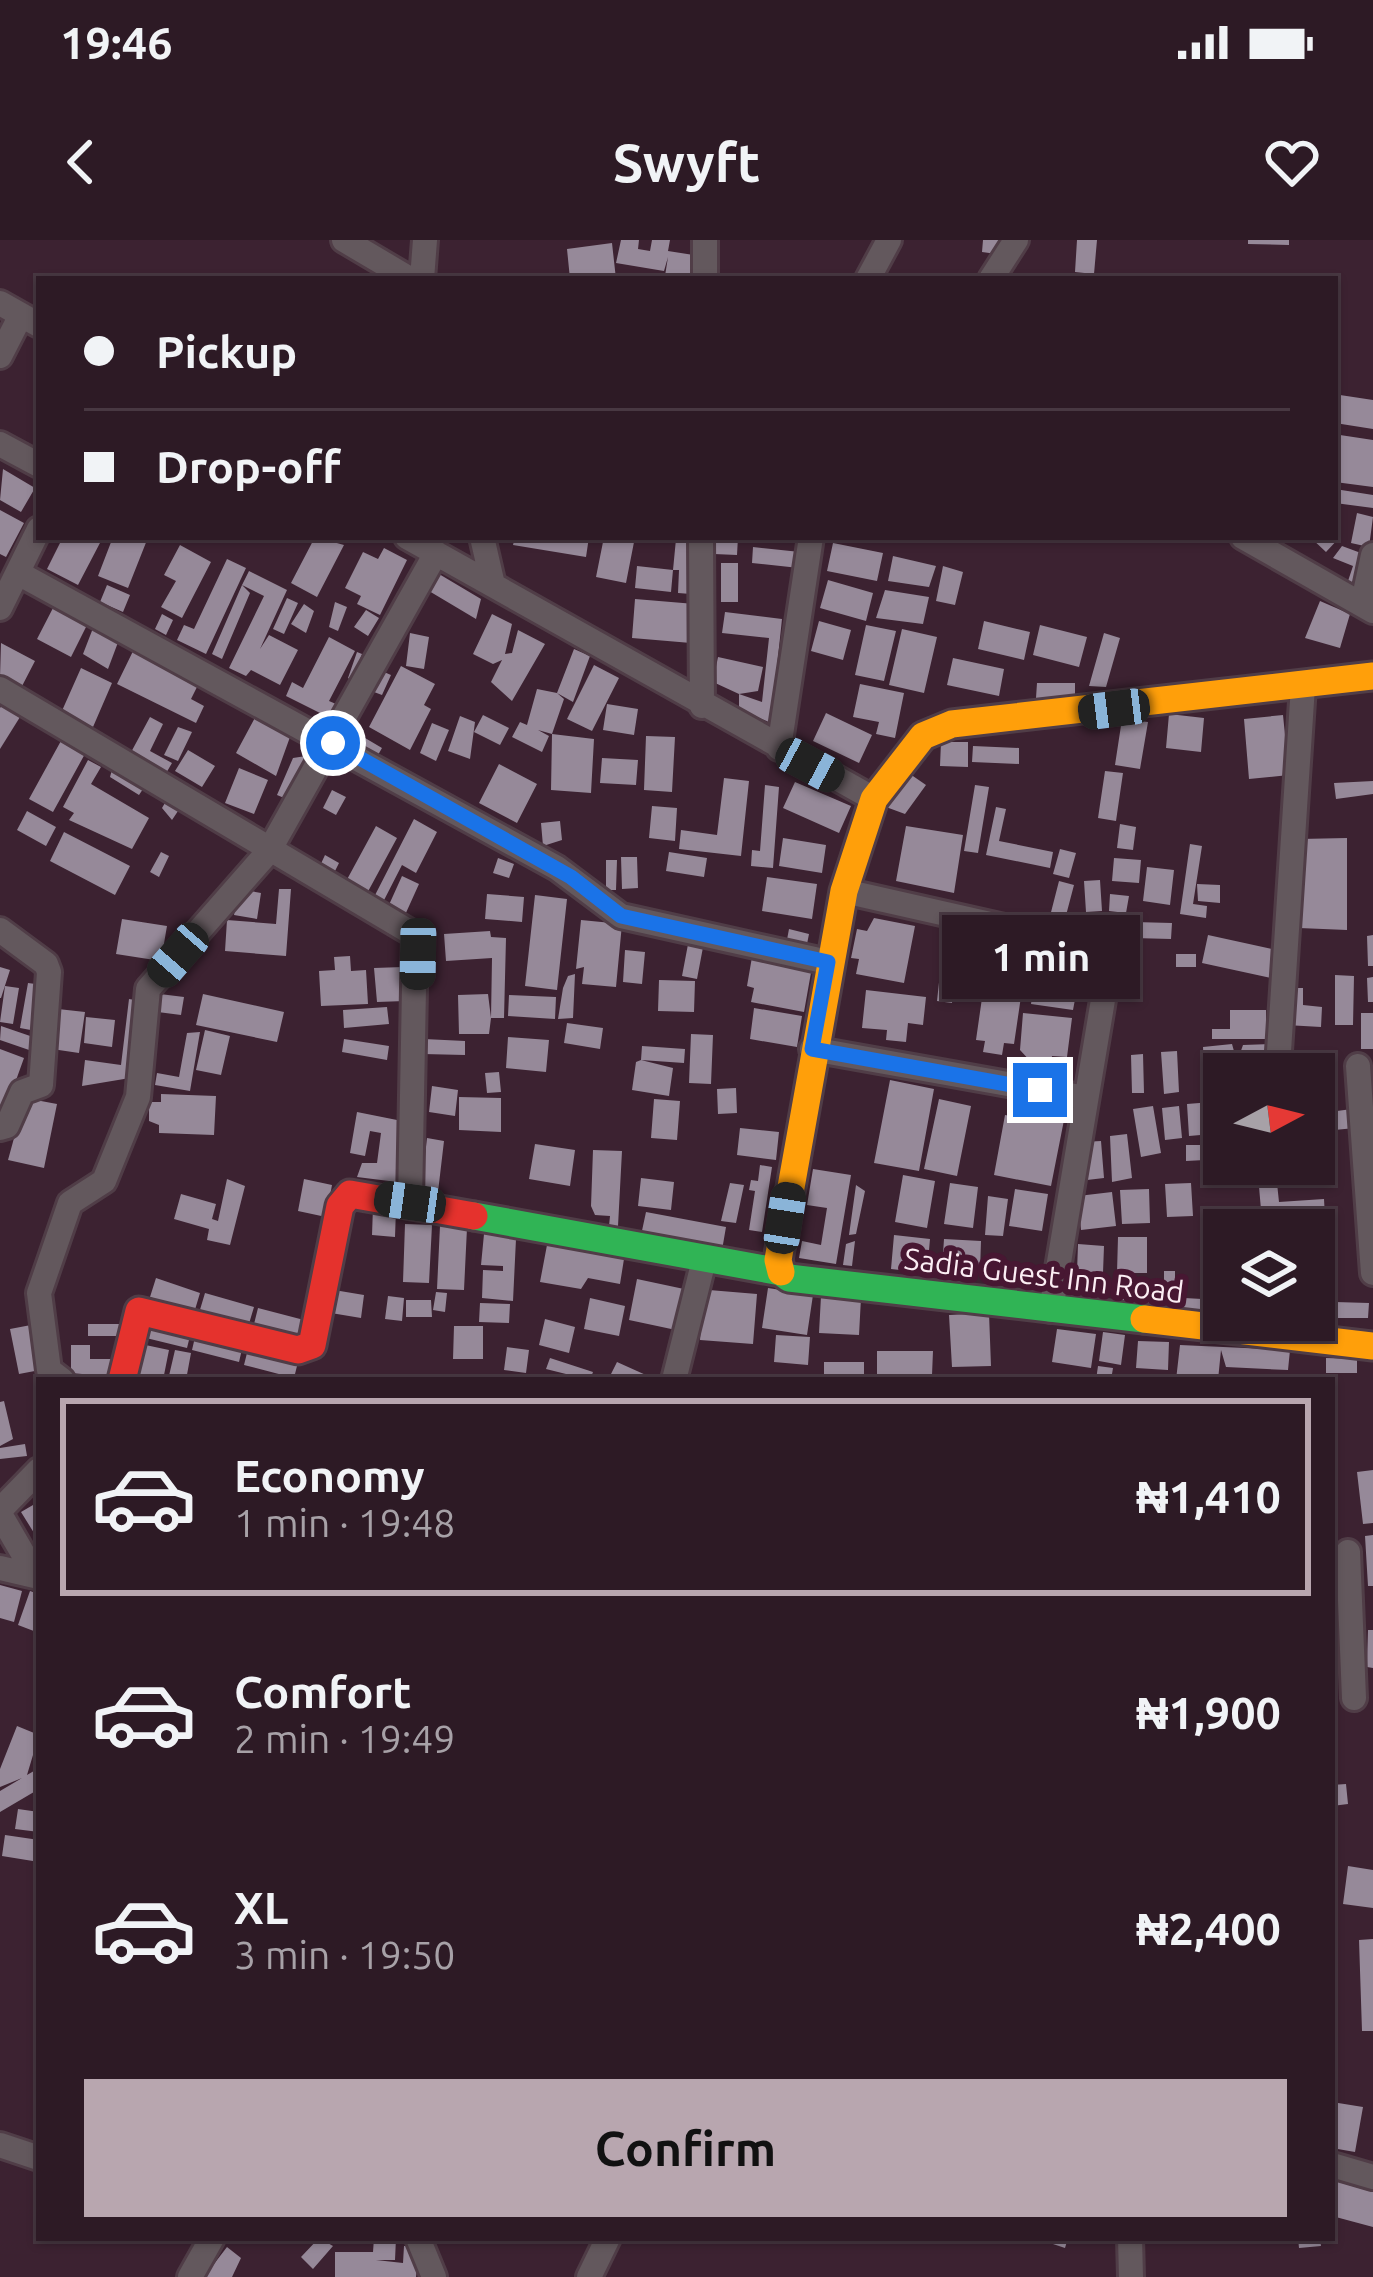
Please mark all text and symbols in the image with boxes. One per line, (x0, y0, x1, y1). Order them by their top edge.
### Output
text: 19:46 (60, 17, 173, 68)
icon: back (48, 129, 114, 195)
icon: heart (1259, 129, 1325, 195)
text: Swyft (613, 132, 760, 192)
text: Pickup (156, 326, 297, 377)
text: Drop-off (156, 441, 341, 492)
car (1076, 687, 1152, 731)
route start (306, 716, 360, 770)
car (770, 732, 850, 798)
car (141, 916, 215, 994)
callout: 1 min (941, 916, 1139, 1000)
car (399, 918, 437, 990)
text: 1 min (992, 935, 1090, 978)
north arrow (1203, 1053, 1335, 1185)
map controls (1203, 1053, 1335, 1341)
route end (1013, 1063, 1067, 1117)
car (372, 1179, 448, 1225)
car (762, 1180, 808, 1256)
button: layers (1203, 1209, 1335, 1341)
street label: Sadia Guest Inn Road (902, 1241, 1186, 1309)
icon: car (90, 1443, 198, 1551)
text: Economy (234, 1450, 425, 1501)
text: ₦1,410 (1136, 1471, 1281, 1522)
text: 1 min · 19:48 (234, 1501, 455, 1544)
icon: car (90, 1659, 198, 1767)
text: Comfort (234, 1666, 411, 1717)
text: ₦1,900 (1136, 1687, 1281, 1738)
text: 2 min · 19:49 (234, 1717, 455, 1760)
icon: car (90, 1875, 198, 1983)
text: XL (234, 1882, 288, 1933)
text: ₦2,400 (1136, 1903, 1281, 1954)
text: 3 min · 19:50 (234, 1933, 455, 1976)
button: Confirm (84, 2079, 1287, 2217)

